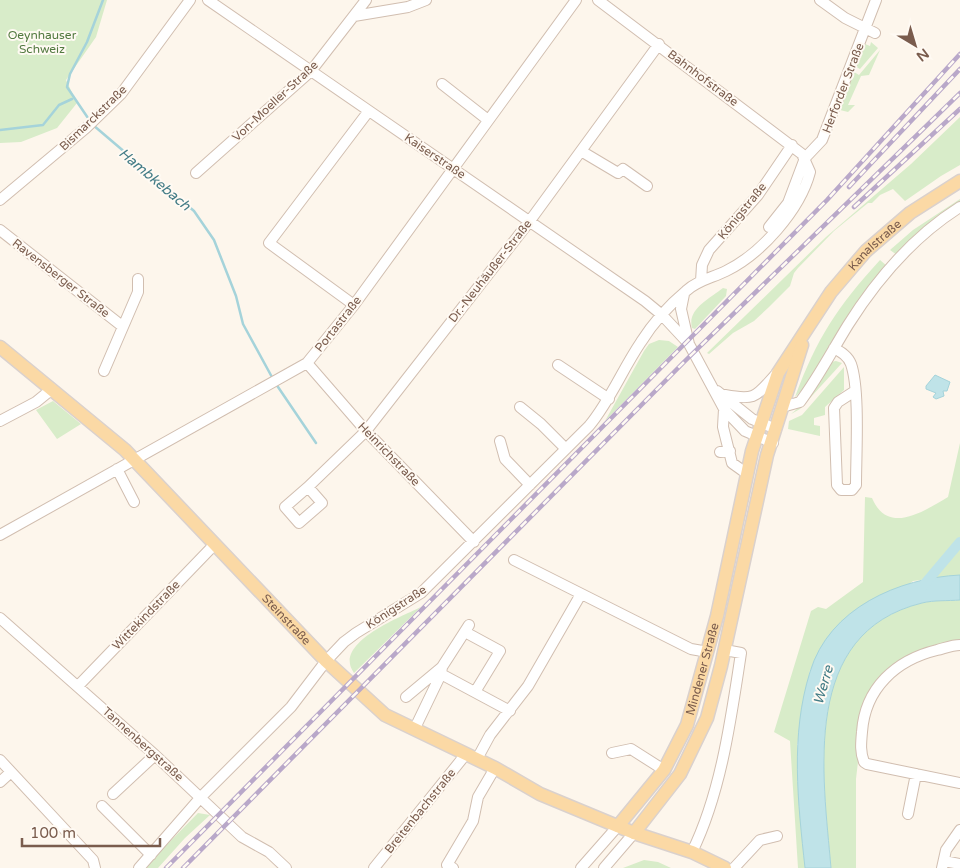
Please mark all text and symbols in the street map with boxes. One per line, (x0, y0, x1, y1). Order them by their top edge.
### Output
north arrow (890, 20, 940, 70)
park label: Oeynhauser Schweiz (8, 28, 77, 56)
street label: Herforder Straße (819, 41, 867, 135)
text: N (913, 45, 932, 65)
street label: Bahnhofstraße (665, 47, 741, 109)
street label: Von-Moeller-Straße (229, 58, 321, 144)
street label: Bismarckstraße (57, 82, 130, 154)
street label: Kaiserstraße (402, 130, 468, 182)
water label: Hambkebach (115, 145, 194, 215)
street label: Königstraße (715, 180, 769, 242)
street label: Dr.-Neuhäußer-Straße (446, 217, 535, 325)
street label: Kanalstraße (845, 217, 904, 273)
street label: Ravensberger Straße (10, 236, 112, 320)
street label: Portastraße (312, 293, 364, 355)
street label: Heinrichstraße (355, 419, 423, 489)
street label: Wittekindstraße (109, 577, 183, 653)
street label: Königstraße (363, 582, 429, 632)
street label: Steinstraße (259, 591, 314, 648)
street label: Mindener Straße (683, 621, 722, 717)
water label: Werre (810, 663, 837, 707)
street label: Tannenbergstraße (100, 704, 186, 784)
street label: Breitenbachstraße (382, 766, 459, 856)
scale bar (22, 816, 160, 848)
text: 100 m (30, 824, 76, 842)

